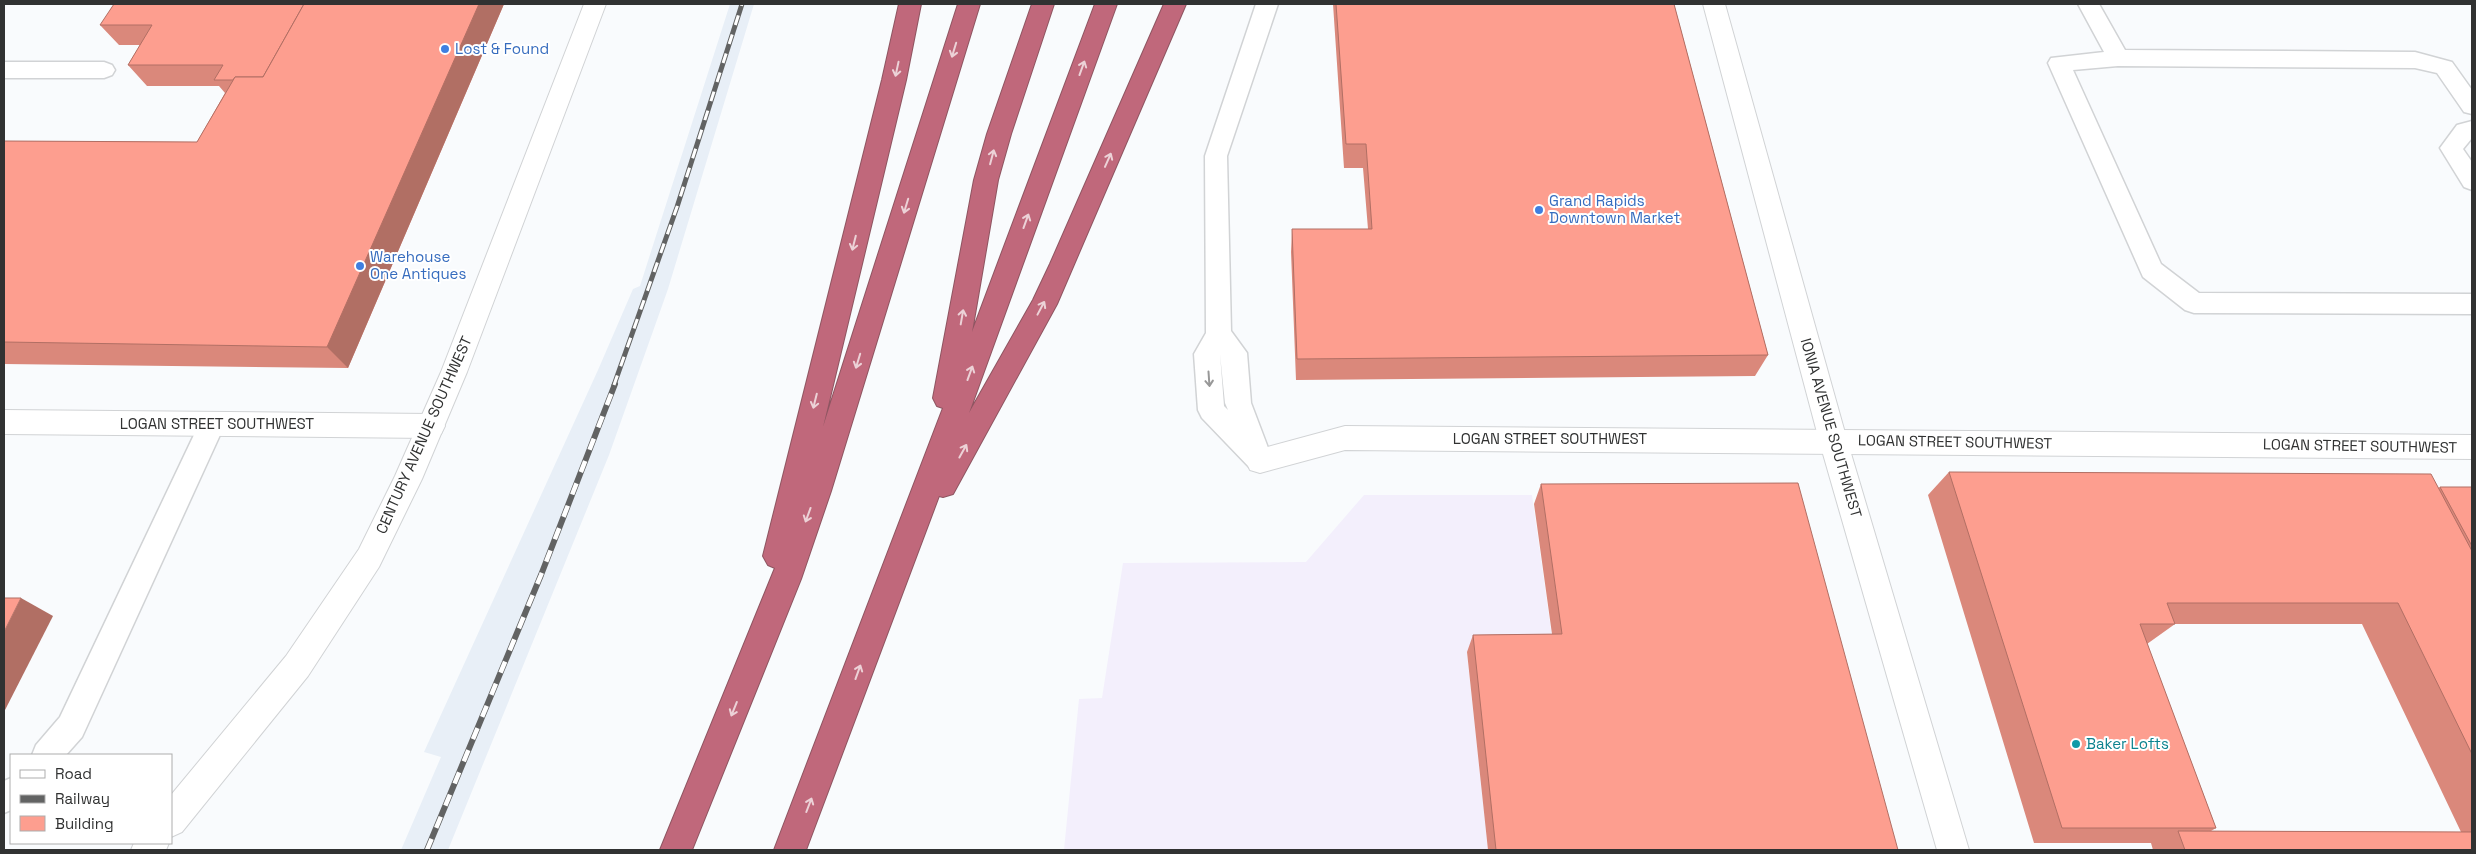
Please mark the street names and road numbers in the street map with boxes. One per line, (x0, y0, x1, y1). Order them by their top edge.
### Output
street label: CENTURY AVENUE SOUTHWEST (371, 333, 476, 537)
street label: IONIA AVENUE SOUTHWEST (1797, 336, 1866, 520)
street label: LOGAN STREET SOUTHWEST (120, 414, 314, 433)
street label: LOGAN STREET SOUTHWEST (1453, 429, 1647, 448)
street label: LOGAN STREET SOUTHWEST (1858, 430, 2052, 453)
street label: LOGAN STREET SOUTHWEST (2263, 434, 2457, 457)

